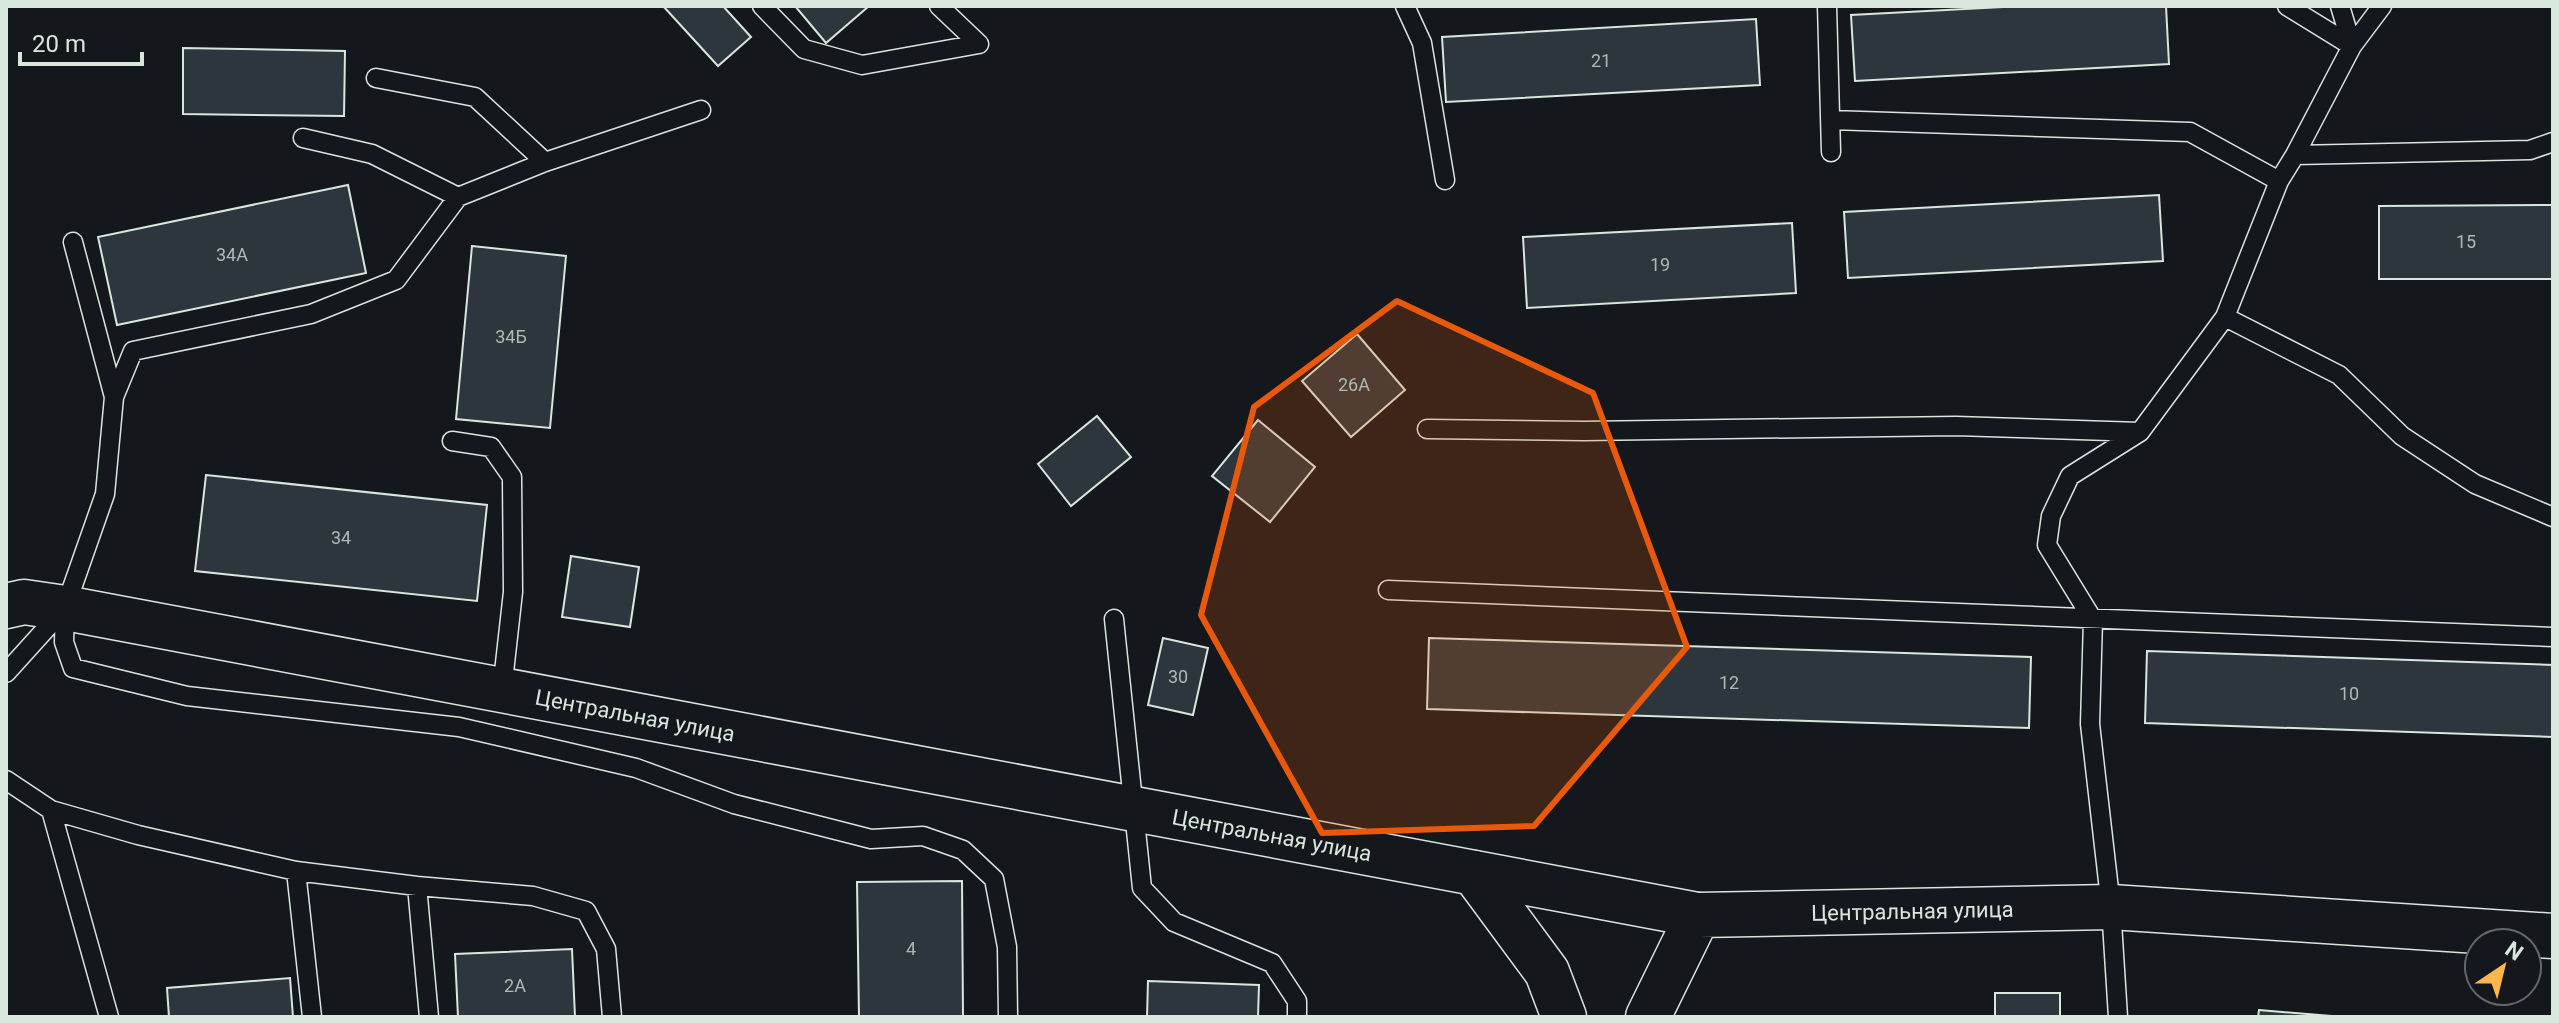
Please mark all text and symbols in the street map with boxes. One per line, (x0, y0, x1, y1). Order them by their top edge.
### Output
scale bar (20, 16, 142, 66)
text: 20 m (32, 30, 86, 58)
house number: 21 (1591, 50, 1611, 71)
house number: 15 (2456, 231, 2476, 252)
house number: 34А (216, 244, 248, 265)
house number: 19 (1650, 254, 1670, 275)
house number: 34Б (495, 326, 527, 347)
house number: 26А (1338, 374, 1370, 395)
house number: 34 (331, 527, 351, 548)
house number: 30 (1168, 666, 1188, 687)
house number: 12 (1719, 672, 1739, 693)
house number: 10 (2339, 683, 2359, 704)
street label: Центральная улица (533, 685, 737, 747)
street label: Центральная улица (1170, 804, 1374, 866)
street label: Центральная улица (1811, 897, 2014, 926)
north arrow (2463, 927, 2543, 1007)
text: N (2501, 936, 2528, 966)
house number: 4 (906, 938, 916, 959)
house number: 2А (504, 975, 526, 996)

